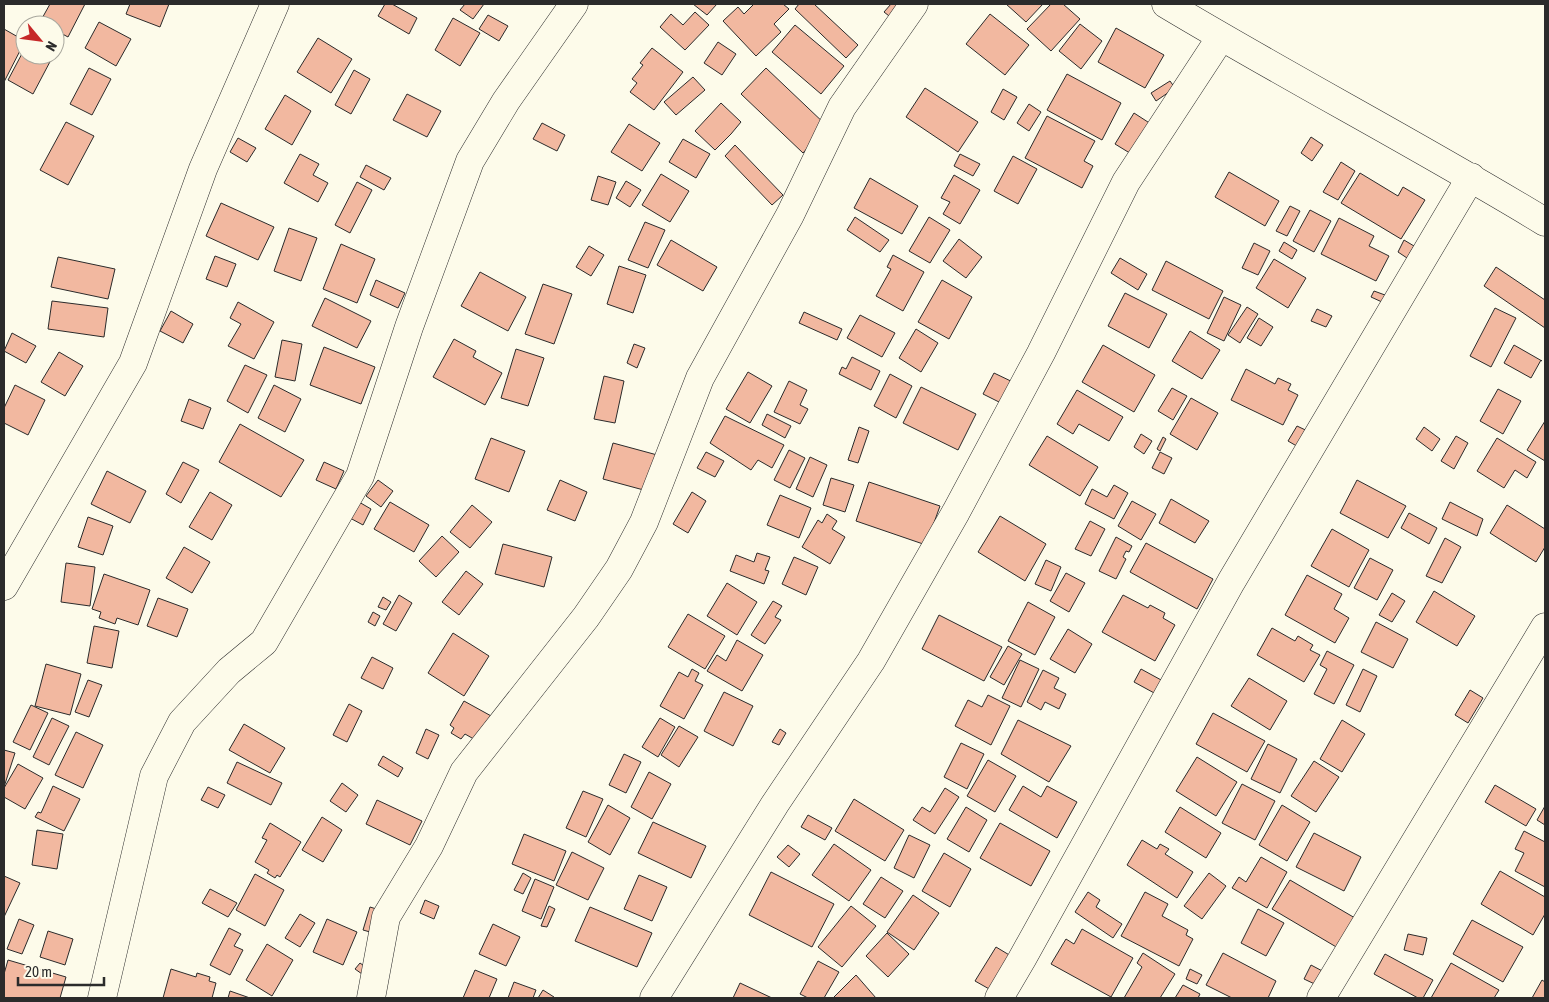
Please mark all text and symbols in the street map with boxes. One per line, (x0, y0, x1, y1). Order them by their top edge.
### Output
north arrow (15, 15, 65, 65)
text: N (42, 39, 60, 54)
scale bar (18, 954, 104, 986)
text: 20 m (25, 963, 52, 980)

